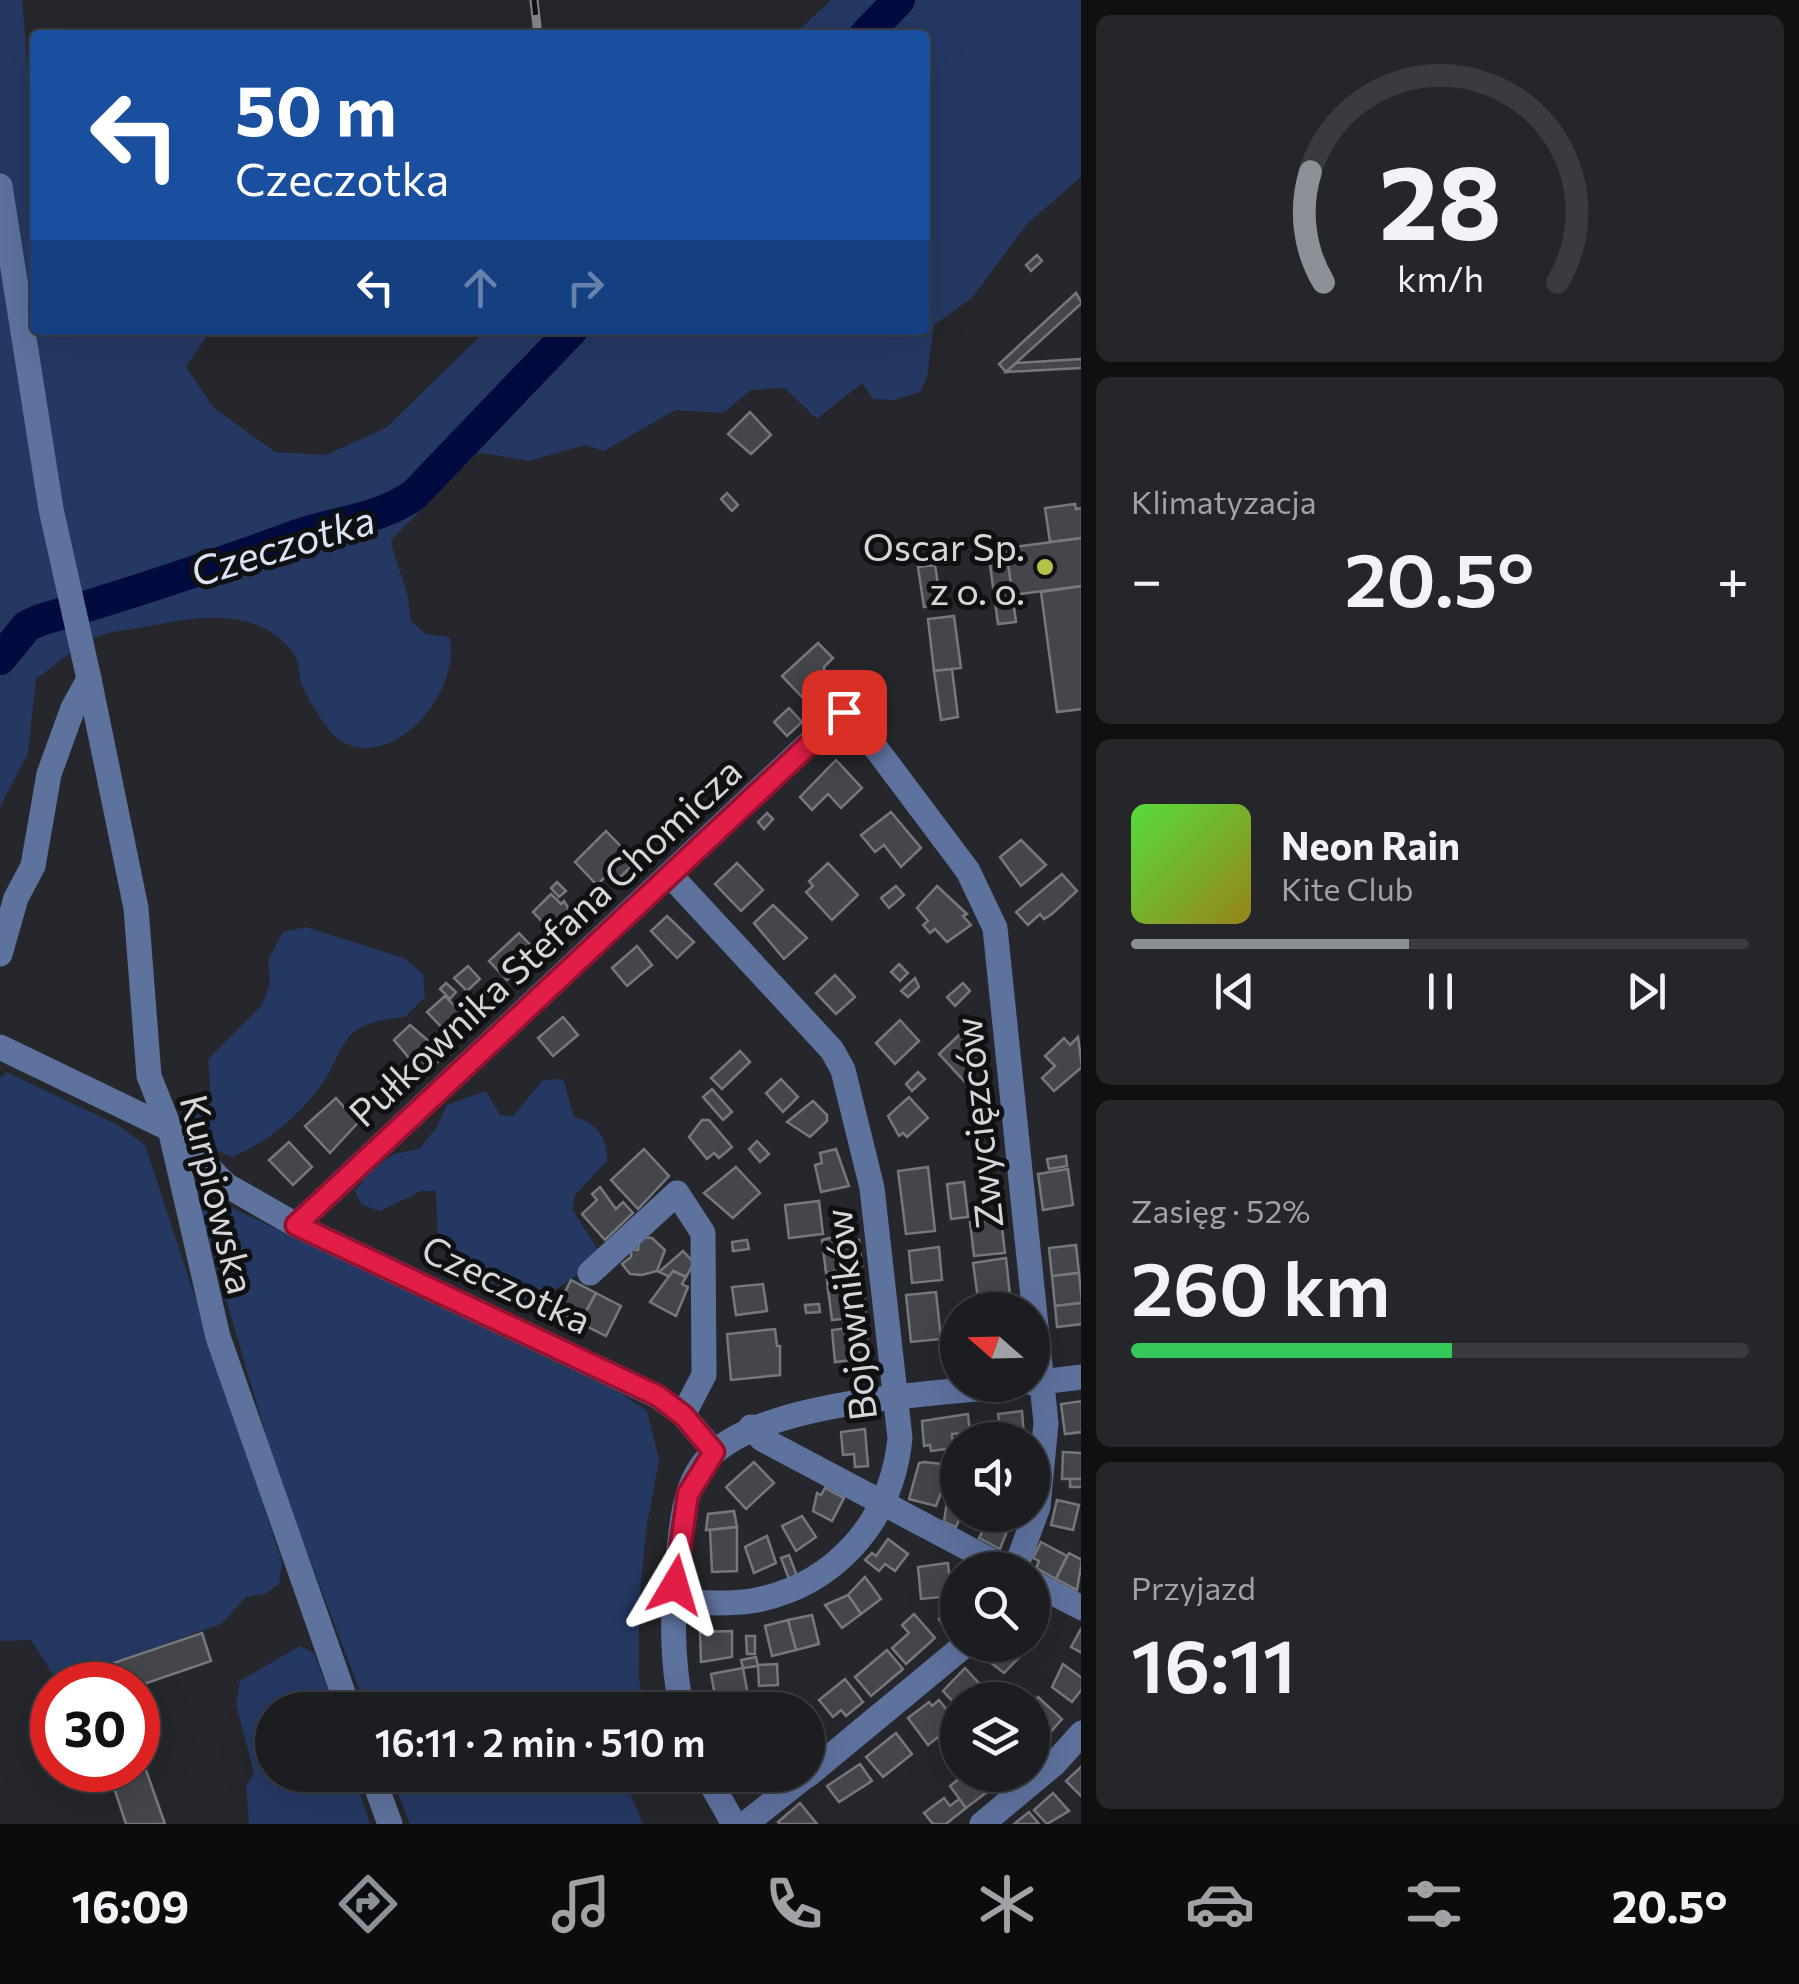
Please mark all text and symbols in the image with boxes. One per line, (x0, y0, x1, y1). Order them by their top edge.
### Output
text: 50 m (235, 65, 397, 150)
icon: left (70, 70, 200, 200)
text: 28 (1379, 134, 1501, 261)
text: Czeczotka (235, 150, 449, 205)
text: km/h (1397, 256, 1483, 299)
icon: left (348, 260, 403, 315)
icon: ahead (453, 260, 508, 315)
icon: right (558, 260, 613, 315)
text: Klimatyzacja (1131, 481, 1317, 521)
water label: Czeczotka (184, 493, 380, 595)
place label: Oscar Sp. z o. o. (863, 522, 1025, 613)
text: 20.5° (1344, 531, 1534, 622)
text: − (1131, 544, 1162, 611)
text: + (1717, 544, 1749, 611)
marker: Oscar Sp. z o. o. (1034, 556, 1056, 578)
pin (802, 670, 887, 755)
icon: arrive (817, 685, 872, 740)
street label: Pułkownika Stefana Chomicza (338, 747, 750, 1135)
text: Neon Rain (1281, 821, 1460, 868)
text: Kite Club (1281, 868, 1413, 908)
icon: previous (1207, 964, 1262, 1019)
icon: pause (1413, 964, 1468, 1019)
icon: next (1619, 964, 1674, 1019)
street label: Zwycięzców (943, 1015, 1011, 1231)
street label: Kurpiowska (172, 1089, 266, 1299)
text: Zasięg · 52% (1131, 1190, 1310, 1230)
street label: Bojowników (813, 1206, 885, 1424)
street label: Czeczotka (415, 1223, 599, 1343)
text: 260 km (1131, 1240, 1391, 1331)
north arrow (940, 1292, 1050, 1402)
map controls (940, 1292, 1050, 1792)
button: sound (940, 1422, 1050, 1532)
position arrow (623, 1533, 727, 1637)
button: search (940, 1552, 1050, 1662)
text: Przyjazd (1131, 1567, 1256, 1607)
text: 16:11 (1131, 1617, 1296, 1708)
speed limit sign: 30 (30, 1662, 160, 1792)
button: layers (940, 1682, 1050, 1792)
text: 16:11 · 2 min · 510 m (375, 1718, 705, 1765)
icon: directions (333, 1869, 403, 1939)
icon: music (546, 1869, 616, 1939)
icon: phone (759, 1869, 829, 1939)
icon: climate (972, 1869, 1042, 1939)
icon: car (1185, 1869, 1255, 1939)
icon: filters (1399, 1869, 1469, 1939)
text: 16:09 (72, 1877, 189, 1932)
text: 20.5° (1612, 1877, 1727, 1932)

